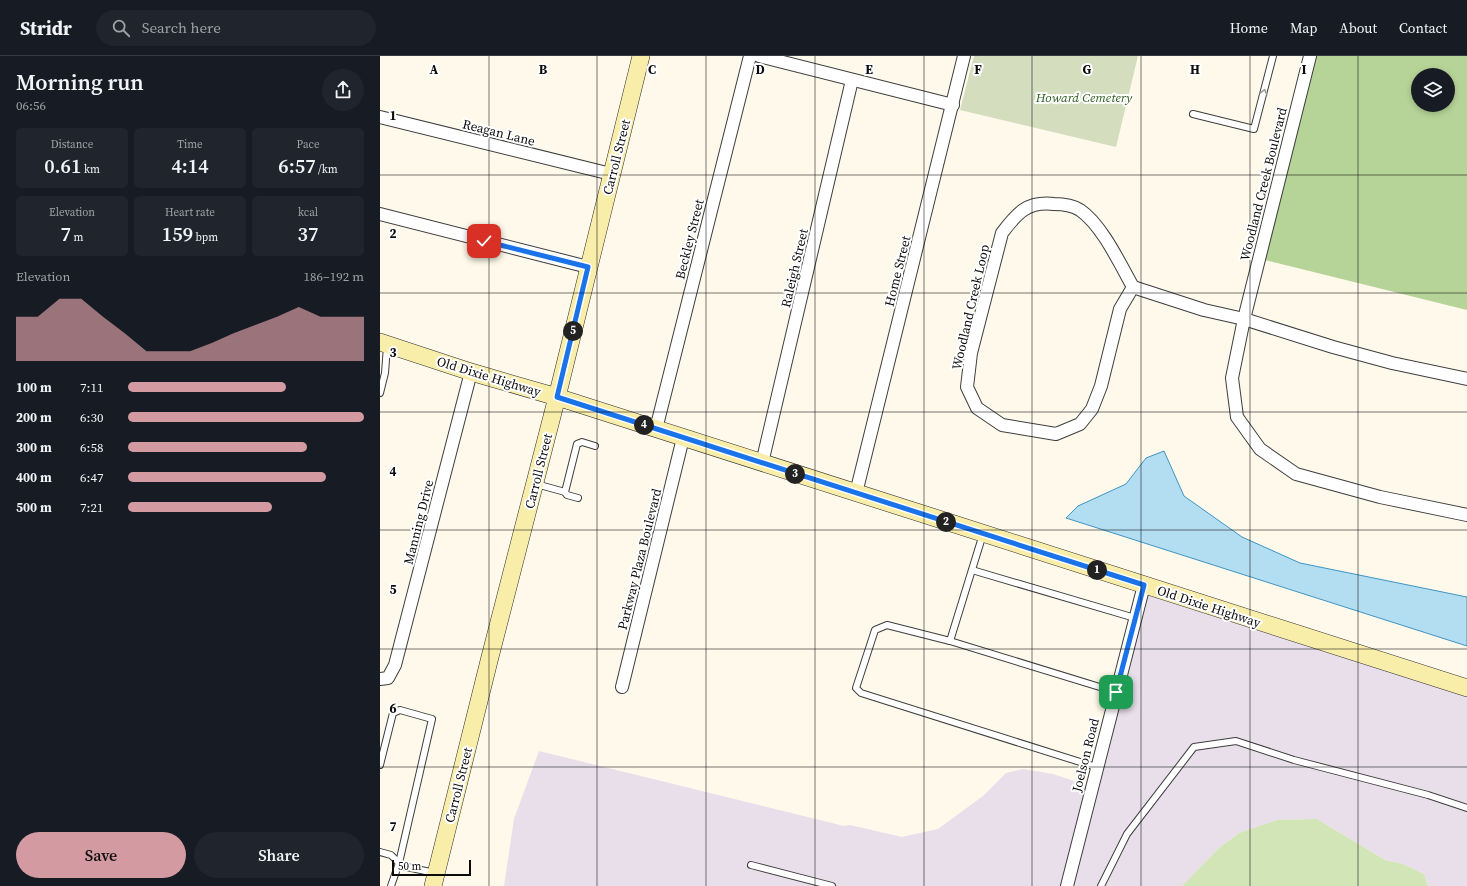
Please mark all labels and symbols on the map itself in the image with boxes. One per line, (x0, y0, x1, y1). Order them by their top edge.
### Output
text: A (430, 61, 439, 78)
text: B (539, 61, 548, 78)
text: C (648, 61, 656, 78)
text: D (755, 61, 765, 78)
text: E (865, 61, 873, 78)
text: F (974, 61, 982, 78)
text: G (1083, 61, 1092, 78)
text: H (1190, 61, 1200, 78)
text: I (1301, 61, 1307, 78)
park label: Howard Cemetery (1035, 89, 1133, 106)
one-way arrow (1259, 89, 1267, 96)
street label: Woodland Creek Boulevard (1236, 105, 1291, 263)
text: 1 (389, 107, 397, 124)
street label: Reagan Lane (461, 115, 537, 150)
street label: Carroll Street (599, 117, 634, 197)
street label: Beckley Street (671, 197, 708, 281)
pin (467, 224, 501, 258)
text: 2 (389, 225, 397, 242)
street label: Raleigh Street (777, 226, 812, 309)
street label: Home Street (881, 233, 915, 308)
street label: Woodland Creek Loop (948, 243, 993, 371)
pin: 5 (563, 321, 583, 341)
text: 3 (389, 344, 397, 361)
street label: Old Dixie Highway (435, 353, 543, 400)
pin: 4 (634, 415, 654, 435)
street label: Carroll Street (521, 431, 556, 511)
text: 4 (389, 463, 397, 480)
pin: 3 (785, 464, 805, 484)
street label: Manning Drive (400, 478, 437, 566)
street label: Parkway Plaza Boulevard (614, 486, 665, 632)
pin: 2 (936, 512, 956, 532)
pin: 1 (1087, 560, 1107, 580)
text: 5 (389, 581, 397, 598)
street label: Old Dixie Highway (1155, 582, 1263, 631)
pin (1099, 675, 1133, 709)
text: 6 (389, 700, 397, 717)
street label: Joelson Road (1068, 716, 1103, 795)
street label: Carroll Street (441, 745, 476, 825)
text: 7 (389, 818, 397, 835)
scale bar (392, 858, 471, 877)

